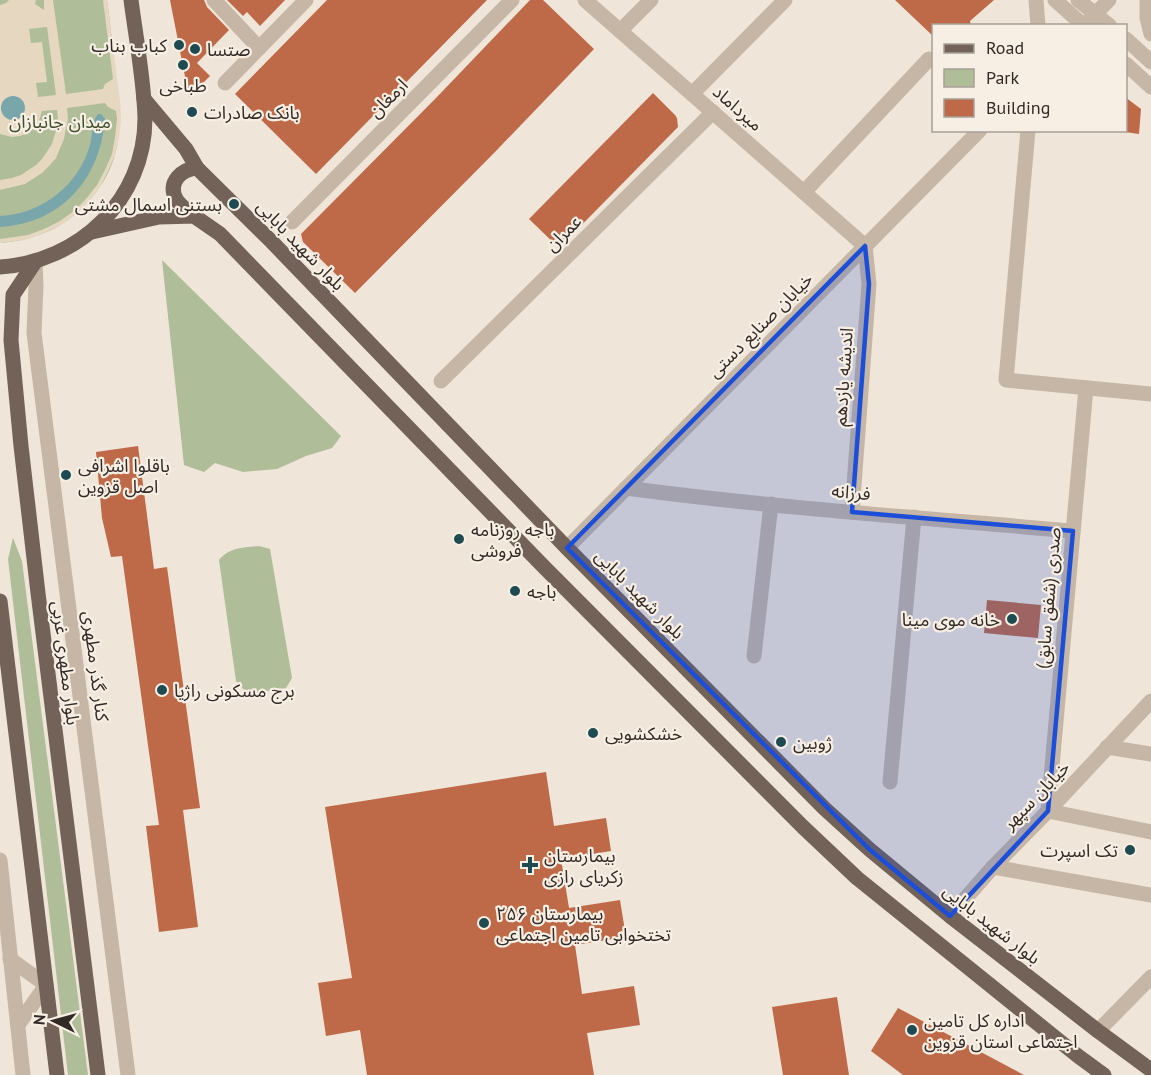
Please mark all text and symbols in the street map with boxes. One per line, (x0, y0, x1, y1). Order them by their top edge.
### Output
legend (932, 24, 1127, 132)
place label: کباب بناب (91, 34, 168, 57)
text: Road (986, 36, 1024, 59)
marker: کباب بناب (172, 38, 186, 52)
place label: صتسا (207, 38, 251, 61)
marker: صتسا (188, 42, 202, 56)
marker: طباخی (176, 58, 190, 72)
text: Park (986, 66, 1019, 89)
street label: ارمغان (363, 73, 413, 123)
place label: طباخی (159, 74, 207, 97)
street label: میرداماد (708, 80, 768, 136)
text: Building (986, 96, 1050, 119)
place label: بانک صادرات (204, 101, 300, 124)
marker: بانک صادرات (185, 105, 199, 119)
park label: میدان جانبازان (9, 110, 111, 133)
place label: بستنی اسمال مشتی (75, 193, 222, 216)
street label: بلوار شهید بابایی (252, 195, 350, 295)
marker: بستنی اسمال مشتی (227, 197, 241, 211)
street label: عمران (540, 210, 586, 256)
street label: خیابان صنایع دستی (702, 267, 820, 385)
street label: اندیشه یازدهم (828, 327, 860, 427)
place label: باقلوا اشرافی اصل قزوین (78, 454, 170, 498)
marker: باقلوا اشرافی اصل قزوین (59, 468, 73, 482)
street label: فرزانه (830, 479, 872, 505)
place label: باجه روزنامه فروشی (471, 518, 554, 562)
street label: صدری (شفق سابق) (1030, 526, 1066, 670)
marker: باجه روزنامه فروشی (452, 532, 466, 546)
street label: بلوار شهید بابایی (590, 544, 690, 644)
place label: باجه (527, 580, 556, 603)
marker: باجه (508, 584, 522, 598)
street label: بلوار مطهری غربی (47, 599, 85, 727)
place label: خانه موی مینا (902, 608, 1000, 631)
street label: کنار گذر مطهری (78, 610, 114, 723)
marker: خانه موی مینا (1005, 612, 1019, 626)
place label: برج مسکونی راژیا (174, 679, 295, 704)
marker: برج مسکونی راژیا (155, 683, 169, 697)
place label: خشکشویی (605, 722, 682, 745)
marker: خشکشویی (586, 726, 600, 740)
place label: ژوبین (793, 731, 832, 754)
marker: ژوبین (774, 735, 788, 749)
street label: خیابان سپهر (997, 756, 1075, 835)
place label: تک اسپرت (1040, 839, 1118, 862)
marker: تک اسپرت (1123, 843, 1137, 857)
place label: بیمارستان زکریای رازی (544, 844, 624, 888)
marker: بیمارستان زکریای رازی (521, 856, 539, 874)
street label: بلوار شهید بابایی (939, 879, 1045, 969)
place label: بیمارستان ۲۵۶ تختخوابی تامین اجتماعی (496, 902, 671, 946)
marker: بیمارستان ۲۵۶ تختخوابی تامین اجتماعی (477, 916, 491, 930)
north arrow (24, 991, 84, 1051)
place label: اداره کل تامین اجتماعی استان قزوین (924, 1009, 1078, 1053)
text: N (29, 1014, 49, 1026)
marker: اداره کل تامین اجتماعی استان قزوین (905, 1023, 919, 1037)

